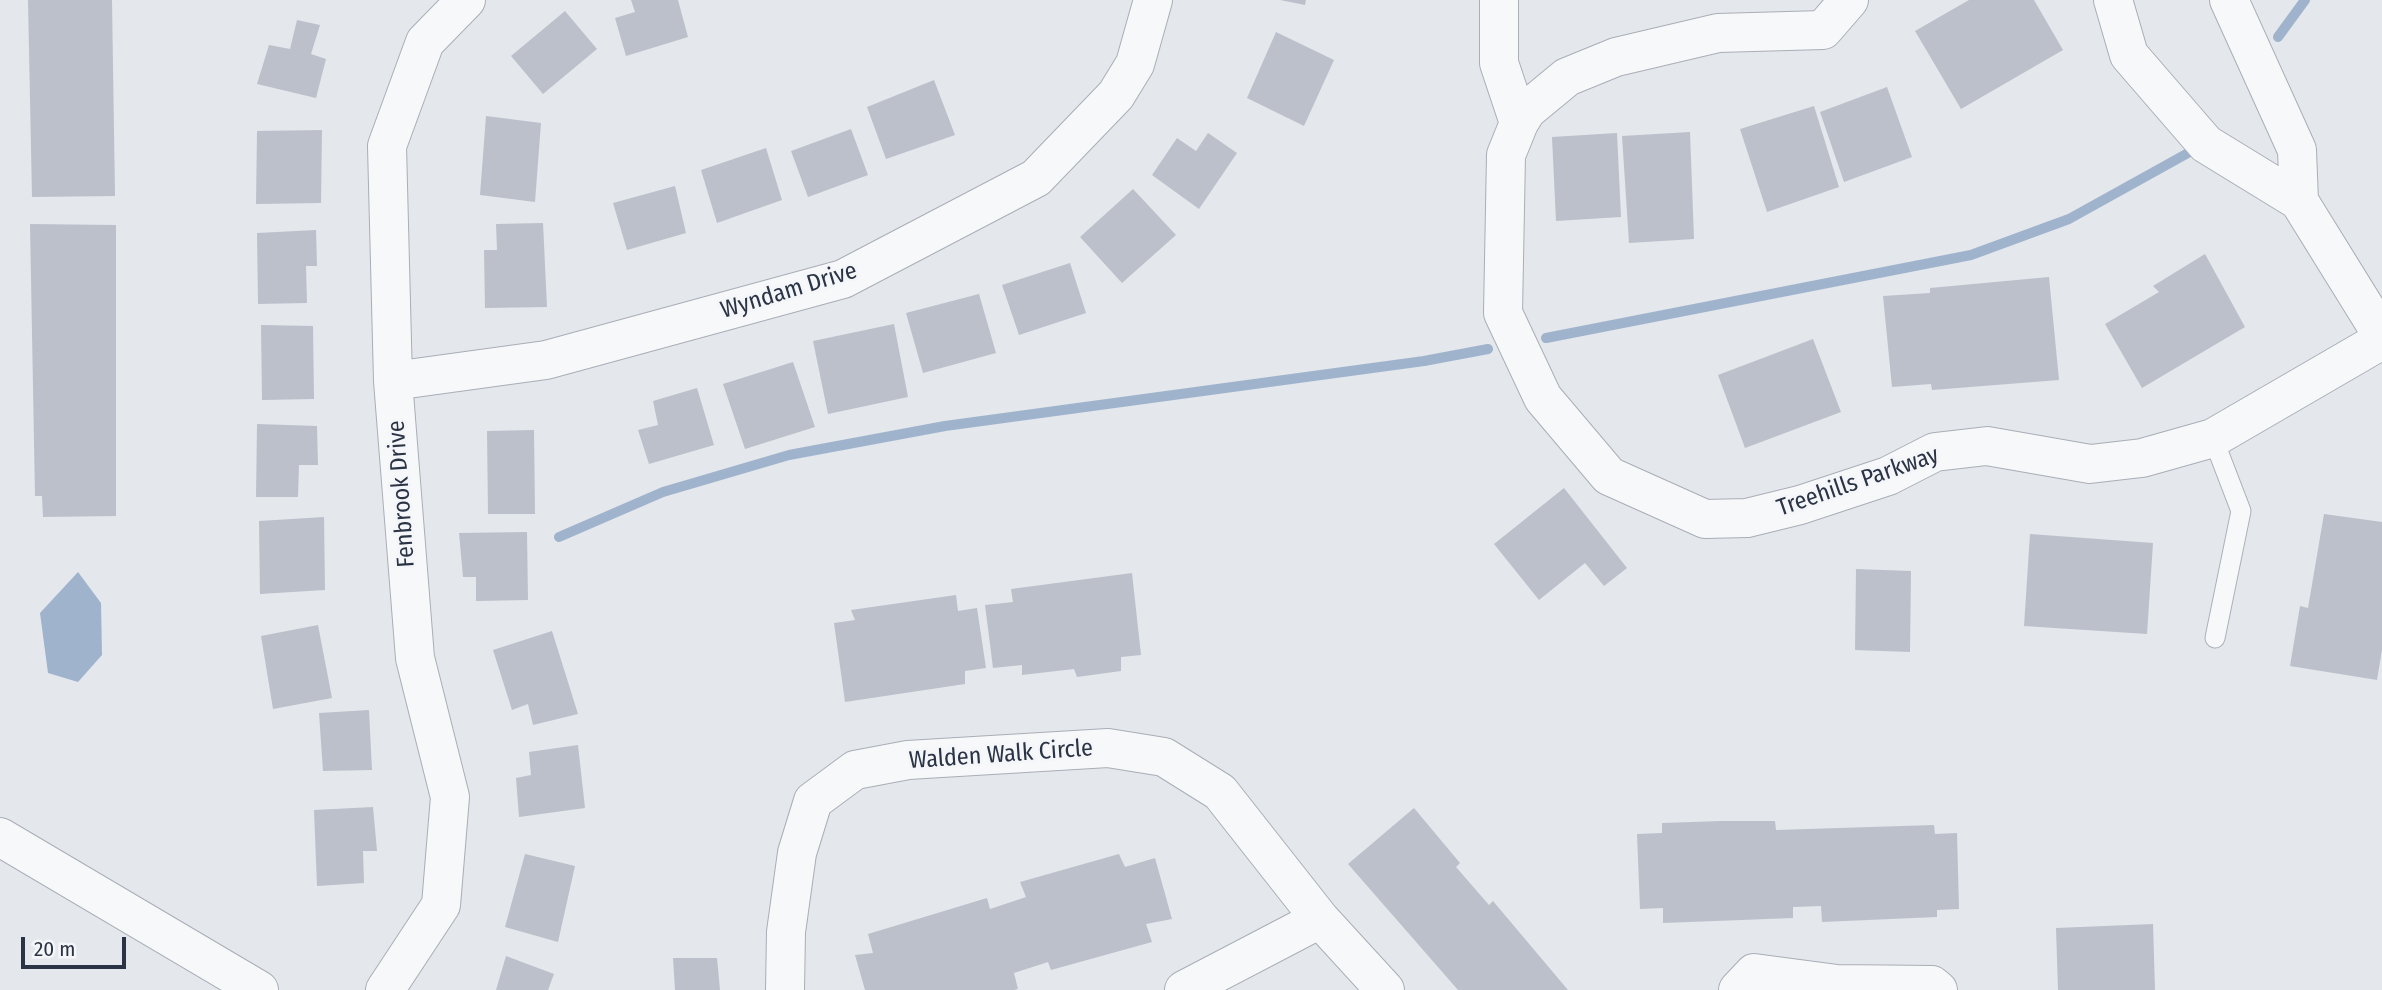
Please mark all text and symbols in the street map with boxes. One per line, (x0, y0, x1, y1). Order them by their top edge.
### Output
street label: Wyndam Drive (717, 257, 861, 325)
street label: Fenbrook Drive (382, 419, 422, 569)
street label: Treehills Parkway (1773, 441, 1943, 523)
street label: Walden Walk Circle (908, 734, 1094, 776)
scale bar (24, 923, 130, 967)
text: 20 m (34, 936, 75, 962)

